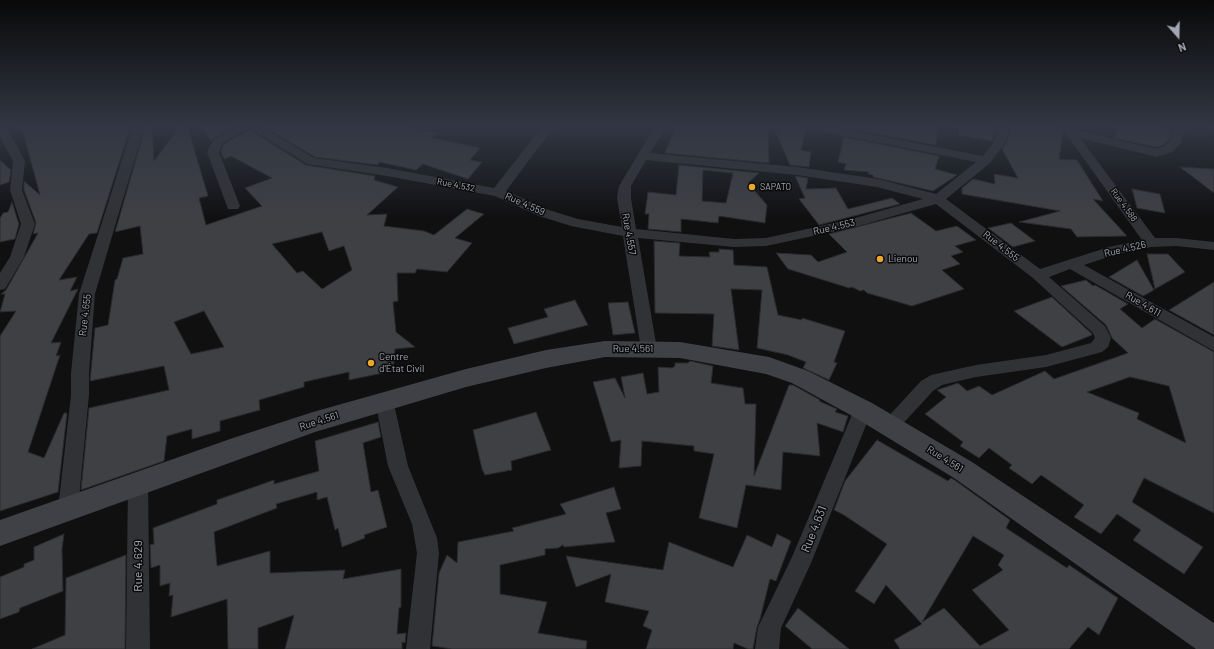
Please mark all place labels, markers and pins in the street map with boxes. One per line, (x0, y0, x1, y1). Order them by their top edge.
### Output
marker: SAPATO (747, 182, 757, 192)
place label: SAPATO (760, 182, 791, 192)
place label: Lienou (888, 253, 918, 265)
marker: Lienou (875, 254, 885, 264)
place label: Centre d'État Civil (379, 351, 424, 374)
marker: Centre d'État Civil (366, 358, 376, 368)

